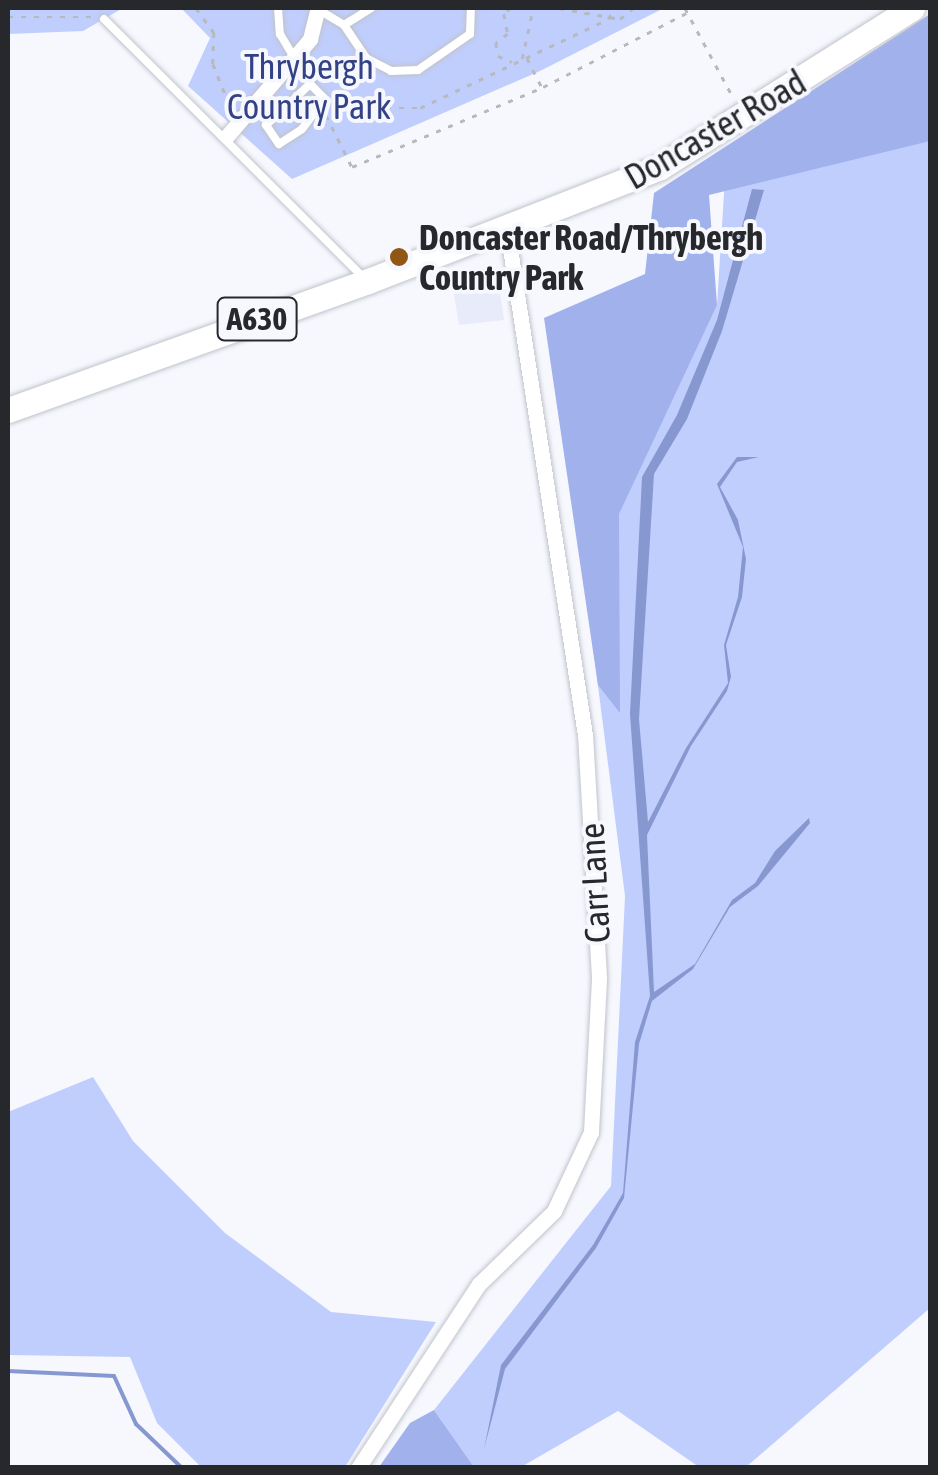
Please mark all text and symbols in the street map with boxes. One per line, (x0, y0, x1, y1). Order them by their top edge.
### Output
park label: Thrybergh Country Park (227, 45, 391, 127)
street label: Doncaster Road (617, 60, 813, 198)
place label: Doncaster Road/Thrybergh Country Park (419, 216, 763, 298)
marker: Doncaster Road/Thrybergh Country Park (388, 246, 410, 268)
road number: A630 (214, 292, 300, 346)
street label: Carr Lane (570, 822, 618, 944)

